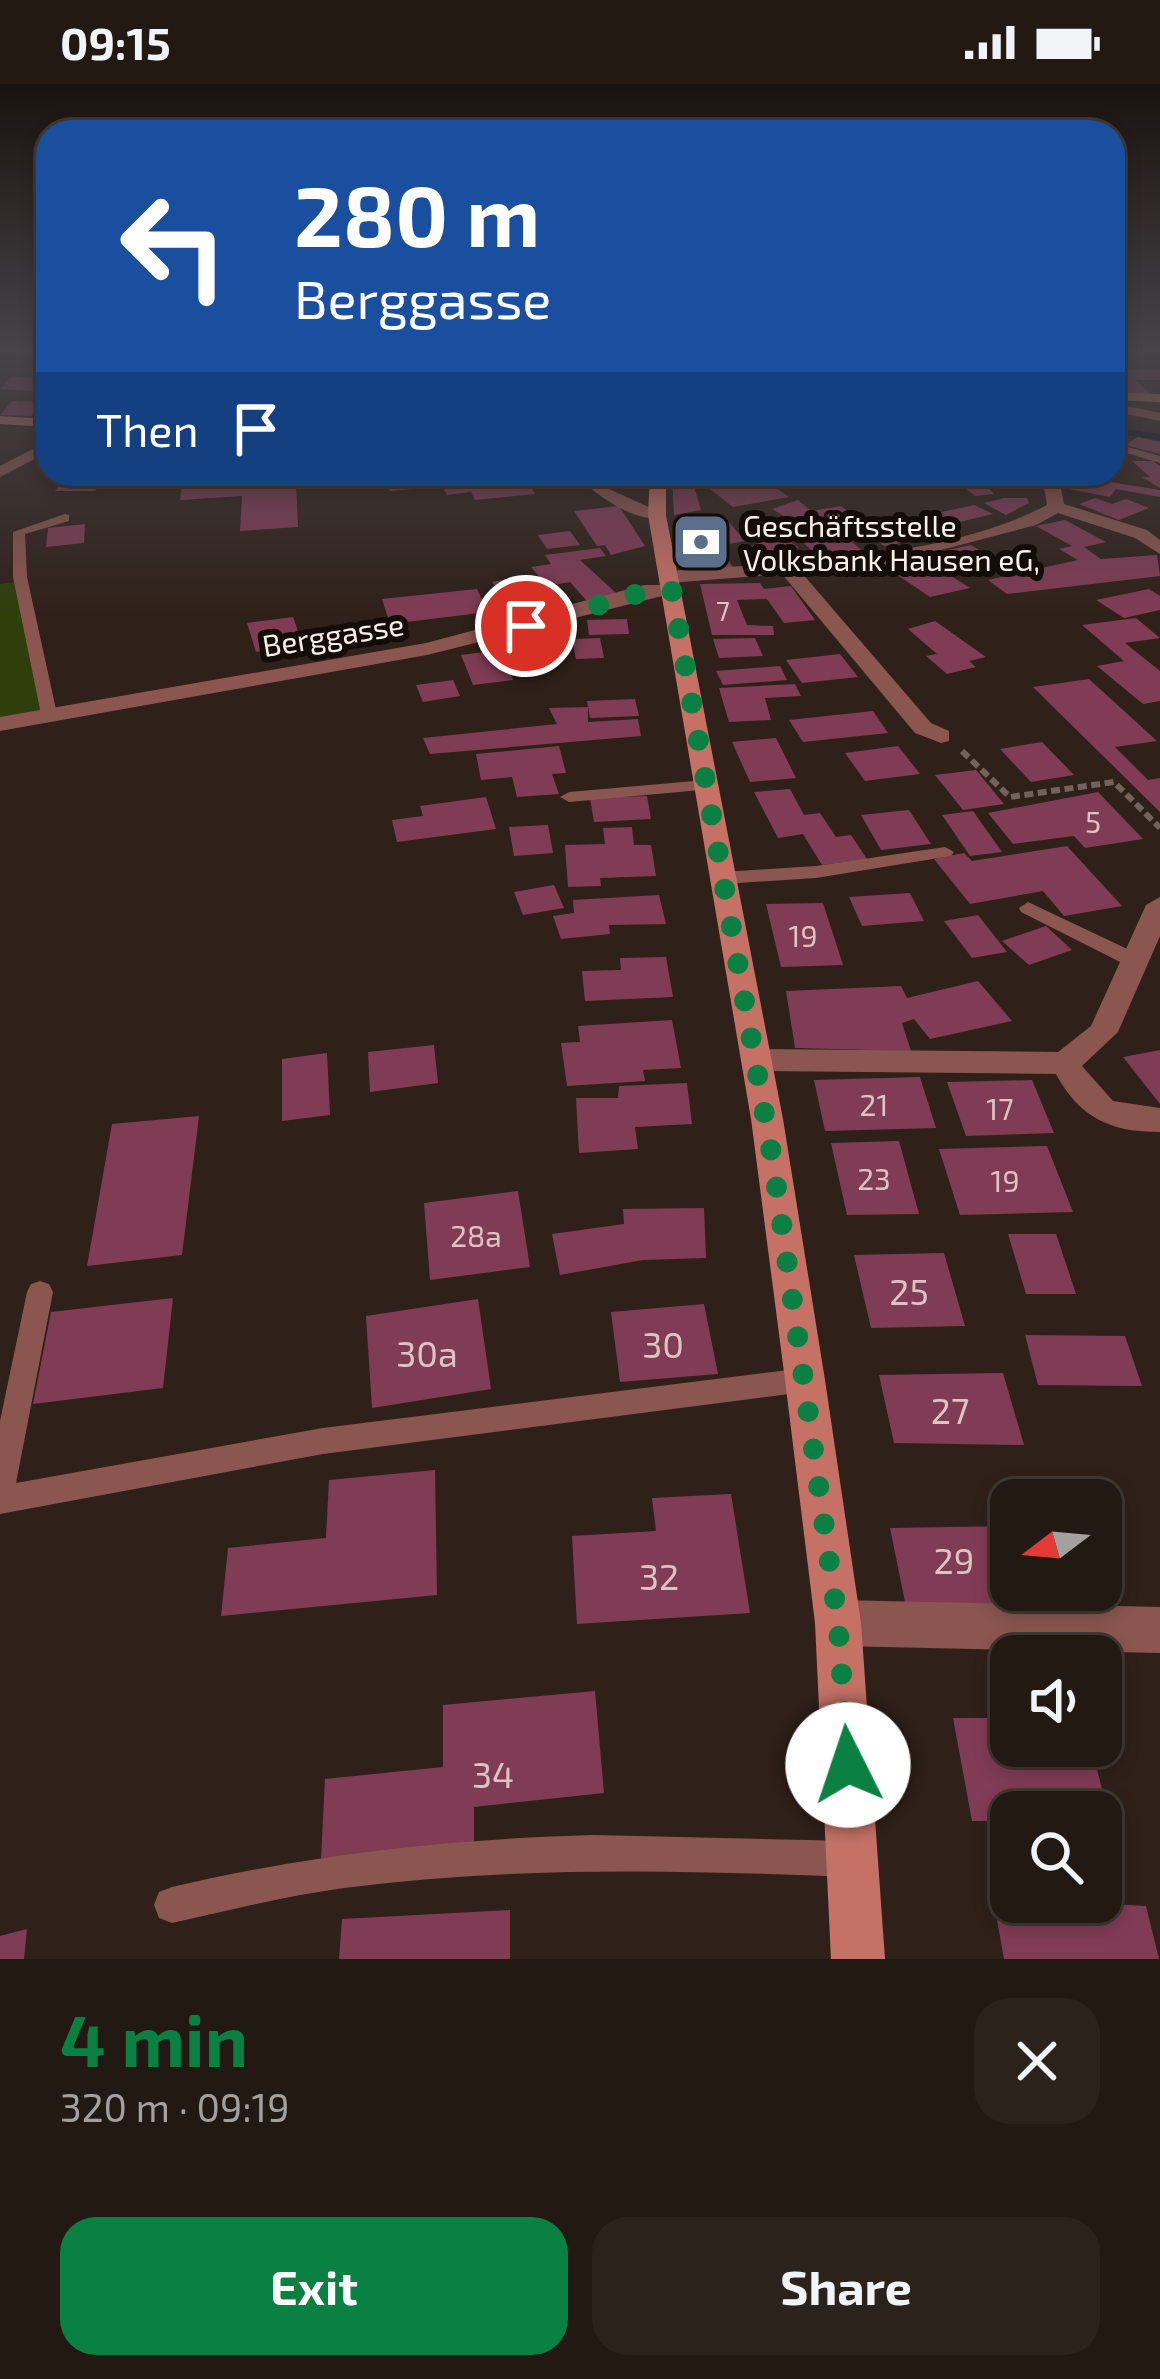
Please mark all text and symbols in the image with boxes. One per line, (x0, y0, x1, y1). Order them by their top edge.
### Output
text: 09:15 (60, 15, 171, 69)
text: 280 m (294, 163, 540, 264)
icon: left (96, 168, 252, 324)
text: Berggasse (294, 265, 551, 330)
icon: arrive (223, 396, 289, 462)
text: Then (96, 402, 199, 456)
place label: Geschäftsstelle Volksbank Hausen eG, (743, 507, 1040, 577)
bank icon: Geschäftsstelle Volksbank Hausen eG, (670, 511, 732, 573)
pin (475, 575, 577, 677)
icon: arrive (493, 593, 559, 659)
house number: 7 (716, 594, 730, 626)
street label: Berggasse (260, 605, 406, 663)
house number: 5 (1085, 803, 1101, 839)
house number: 19 (788, 917, 818, 953)
house number: 21 (860, 1086, 888, 1122)
house number: 17 (986, 1090, 1014, 1126)
house number: 23 (857, 1160, 891, 1196)
house number: 19 (990, 1162, 1020, 1198)
house number: 28a (450, 1217, 502, 1253)
house number: 25 (889, 1269, 929, 1312)
house number: 30 (642, 1322, 684, 1365)
house number: 30a (396, 1331, 458, 1374)
house number: 27 (931, 1388, 969, 1431)
north arrow (990, 1479, 1122, 1611)
map controls (990, 1479, 1122, 1923)
house number: 29 (934, 1538, 974, 1581)
house number: 32 (639, 1554, 679, 1597)
button: sound (990, 1635, 1122, 1767)
position arrow (785, 1702, 911, 1828)
house number: 34 (472, 1752, 514, 1795)
button: search (990, 1791, 1122, 1923)
text: 4 min (60, 1995, 248, 2081)
button: close (974, 1998, 1100, 2124)
text: 320 m · 09:19 (60, 2083, 289, 2130)
button: Exit (60, 2217, 568, 2355)
button: Share (592, 2217, 1100, 2355)

